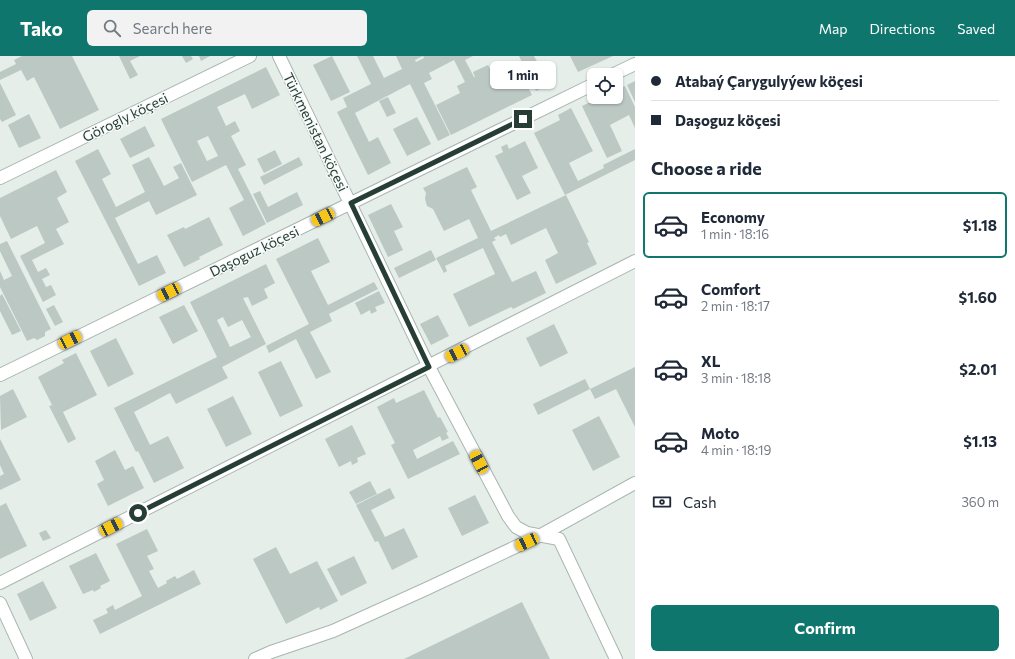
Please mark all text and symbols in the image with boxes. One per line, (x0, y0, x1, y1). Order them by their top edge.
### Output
search box (87, 10, 367, 46)
text: Tako (20, 17, 63, 40)
icon: search (101, 17, 123, 39)
text: Search here (133, 19, 212, 37)
text: Map (819, 20, 848, 37)
text: Directions (870, 20, 935, 37)
text: Saved (957, 20, 995, 37)
callout: 1 min (490, 61, 556, 89)
text: 1 min (508, 67, 538, 83)
map controls (587, 68, 623, 104)
button: locate (587, 68, 623, 104)
street label: Türkmenistan köçesi (280, 70, 352, 194)
text: Atabaý Çarygulyýew köçesi (675, 72, 863, 90)
street label: Görogly köçesi (79, 89, 171, 145)
route end (514, 110, 532, 128)
text: Daşoguz köçesi (675, 111, 781, 129)
text: Choose a ride (651, 157, 762, 179)
car (310, 206, 336, 228)
icon: car (653, 207, 689, 243)
text: Economy (701, 208, 765, 226)
text: $1.18 (963, 216, 997, 234)
street label: Daşoguz köçesi (207, 222, 301, 280)
text: 1 min · 18:16 (701, 226, 769, 242)
icon: car (653, 279, 689, 315)
text: Comfort (701, 280, 761, 298)
car (156, 281, 182, 303)
text: $1.60 (959, 288, 997, 306)
text: 2 min · 18:17 (701, 298, 770, 314)
car (57, 329, 83, 351)
car (444, 342, 470, 364)
icon: car (653, 351, 689, 387)
text: XL (701, 352, 720, 370)
text: $2.01 (959, 360, 997, 378)
text: 3 min · 18:18 (701, 370, 771, 386)
icon: car (653, 423, 689, 459)
text: Moto (701, 424, 740, 442)
text: $1.13 (963, 432, 997, 450)
text: 4 min · 18:19 (701, 442, 771, 458)
car (468, 449, 490, 475)
icon: cash (651, 491, 673, 513)
text: Cash (683, 493, 717, 511)
text: 360 m (961, 494, 999, 510)
route start (129, 504, 147, 522)
car (98, 516, 124, 538)
car (514, 531, 540, 553)
button: Confirm (651, 605, 999, 651)

